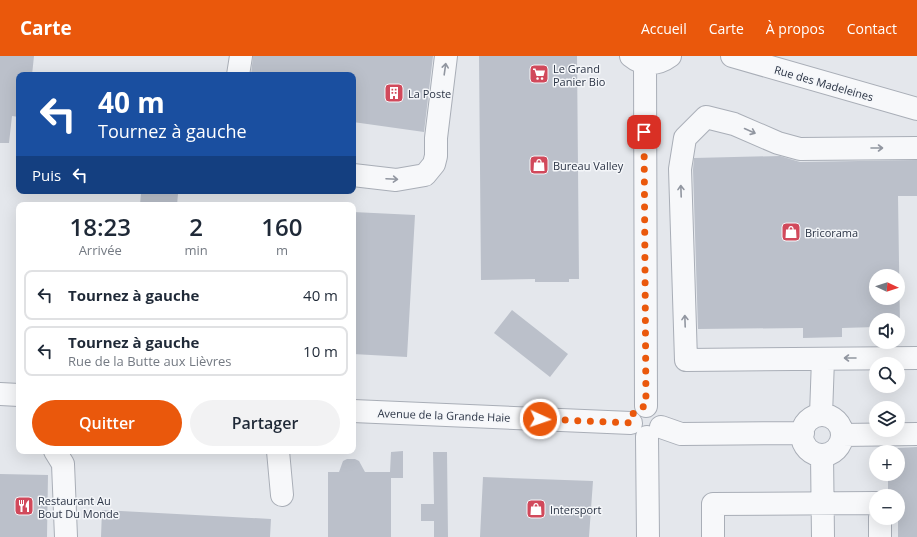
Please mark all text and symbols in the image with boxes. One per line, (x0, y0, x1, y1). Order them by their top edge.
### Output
text: Carte (20, 15, 72, 41)
text: Accueil (641, 19, 687, 38)
text: Carte (709, 19, 744, 38)
text: À propos (766, 19, 825, 38)
text: Contact (847, 19, 897, 38)
place label: Le Grand Panier Bio (553, 61, 606, 89)
street label: Rue des Madeleines (773, 62, 875, 104)
one-way arrow (441, 63, 449, 76)
supermarket icon: Le Grand Panier Bio (528, 63, 550, 85)
building icon: La Poste (383, 82, 405, 104)
text: 40 m (98, 83, 165, 121)
place label: La Poste (408, 86, 451, 101)
icon: left (32, 88, 84, 140)
pin (627, 115, 661, 149)
text: Tournez à gauche (98, 119, 247, 143)
icon: arrive (633, 121, 655, 143)
one-way arrow (744, 128, 756, 135)
one-way arrow (870, 144, 883, 152)
shop icon: Bureau Valley (528, 154, 550, 176)
place label: Bureau Valley (553, 158, 624, 173)
icon: left (69, 164, 91, 186)
text: Puis (32, 165, 61, 185)
one-way arrow (385, 175, 398, 183)
one-way arrow (677, 185, 685, 198)
text: 18:23 (70, 210, 131, 243)
text: 2 (189, 210, 203, 243)
text: 160 (261, 210, 302, 243)
shop icon: Bricorama (780, 221, 802, 243)
place label: Bricorama (805, 225, 858, 240)
text: Arrivée (79, 241, 122, 259)
text: min (185, 241, 208, 259)
text: m (276, 241, 288, 259)
north arrow (869, 269, 905, 305)
map controls (869, 269, 905, 525)
icon: left (34, 284, 56, 306)
text: Tournez à gauche (68, 285, 199, 305)
text: 40 m (303, 285, 338, 305)
button: sound (869, 313, 905, 349)
one-way arrow (681, 315, 689, 328)
text: Tournez à gauche (68, 332, 199, 352)
icon: left (34, 340, 56, 362)
text: 10 m (303, 341, 338, 361)
text: Rue de la Butte aux Lièvres (68, 352, 232, 370)
one-way arrow (844, 355, 857, 362)
button: search (869, 357, 905, 393)
position arrow (519, 398, 561, 440)
button: Quitter (32, 400, 182, 446)
button: Partager (190, 400, 340, 446)
button: layers (869, 401, 905, 437)
street label: Avenue de la Grande Haie (377, 405, 511, 425)
button: + (869, 445, 905, 481)
button: − (869, 489, 905, 525)
place label: Restaurant Au Bout Du Monde (38, 493, 119, 521)
restaurant icon: Restaurant Au Bout Du Monde (13, 495, 35, 517)
shop icon: Intersport (525, 498, 547, 520)
place label: Intersport (550, 502, 601, 517)

